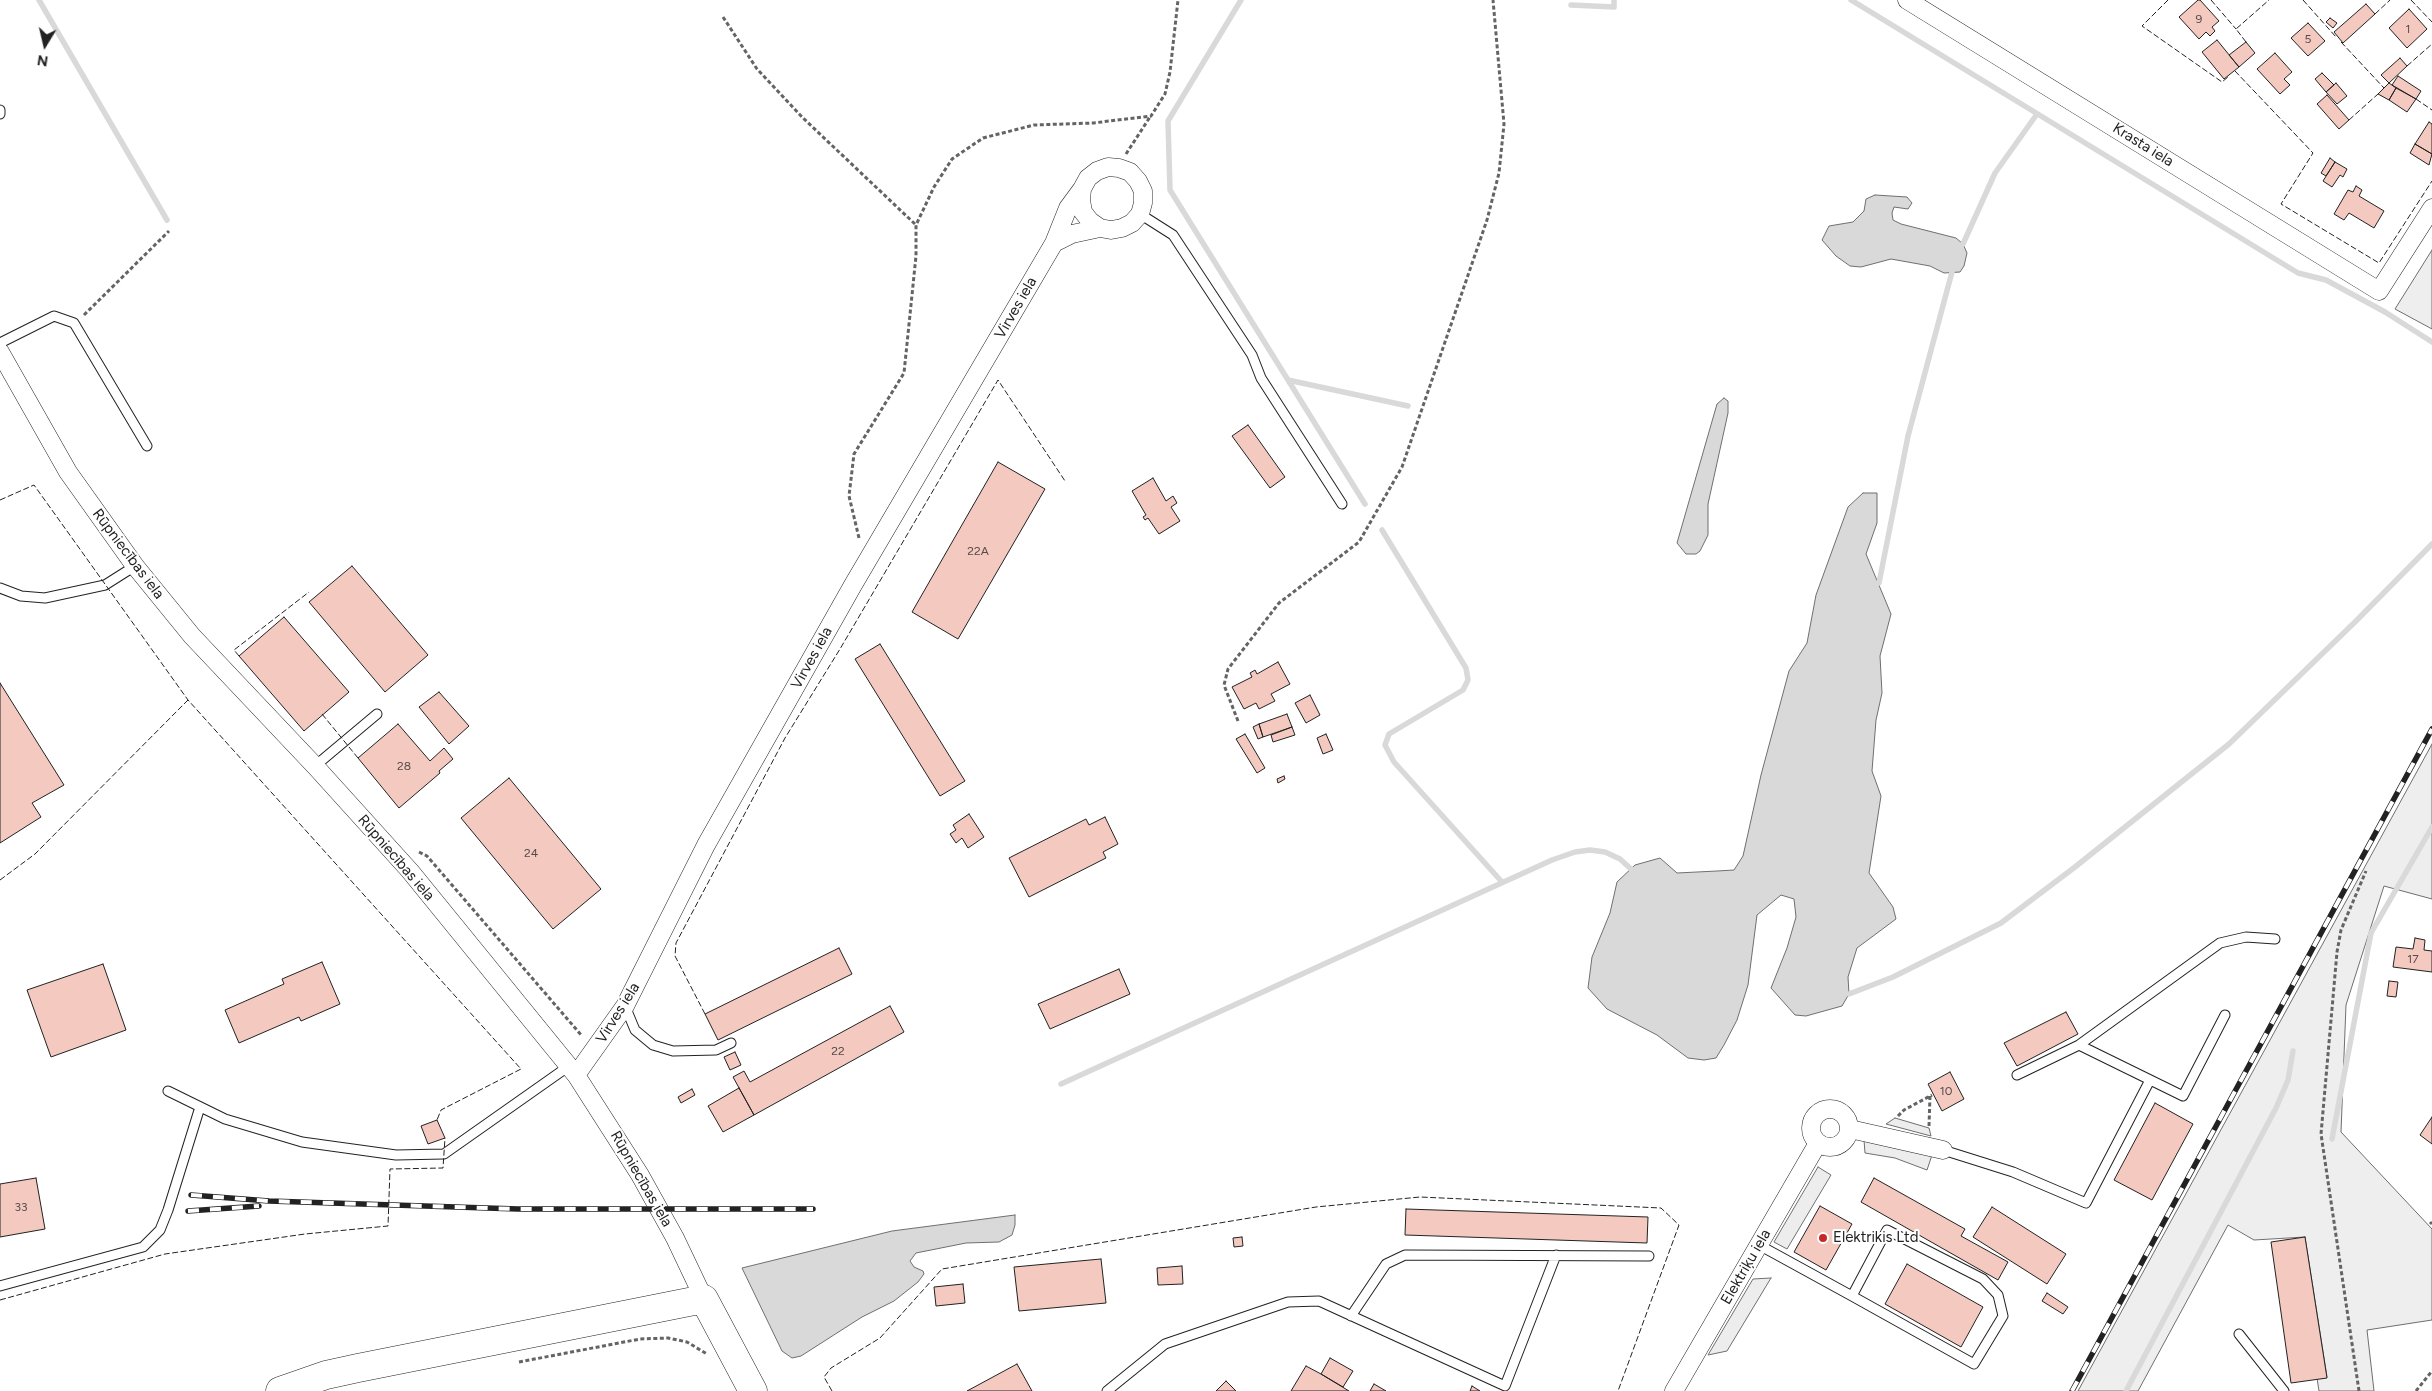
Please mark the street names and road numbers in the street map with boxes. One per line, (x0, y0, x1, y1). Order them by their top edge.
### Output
street label: Krasta iela (2109, 119, 2177, 171)
street label: Virves iela (991, 274, 1041, 342)
street label: Rūpniecības iela (88, 505, 168, 603)
street label: Virves iela (788, 624, 836, 692)
street label: Rūpniecības iela (354, 811, 438, 905)
street label: Virves iela (592, 979, 644, 1047)
street label: Rūpniecības iela (606, 1128, 676, 1230)
street label: Elektriķu iela (1717, 1226, 1775, 1308)

